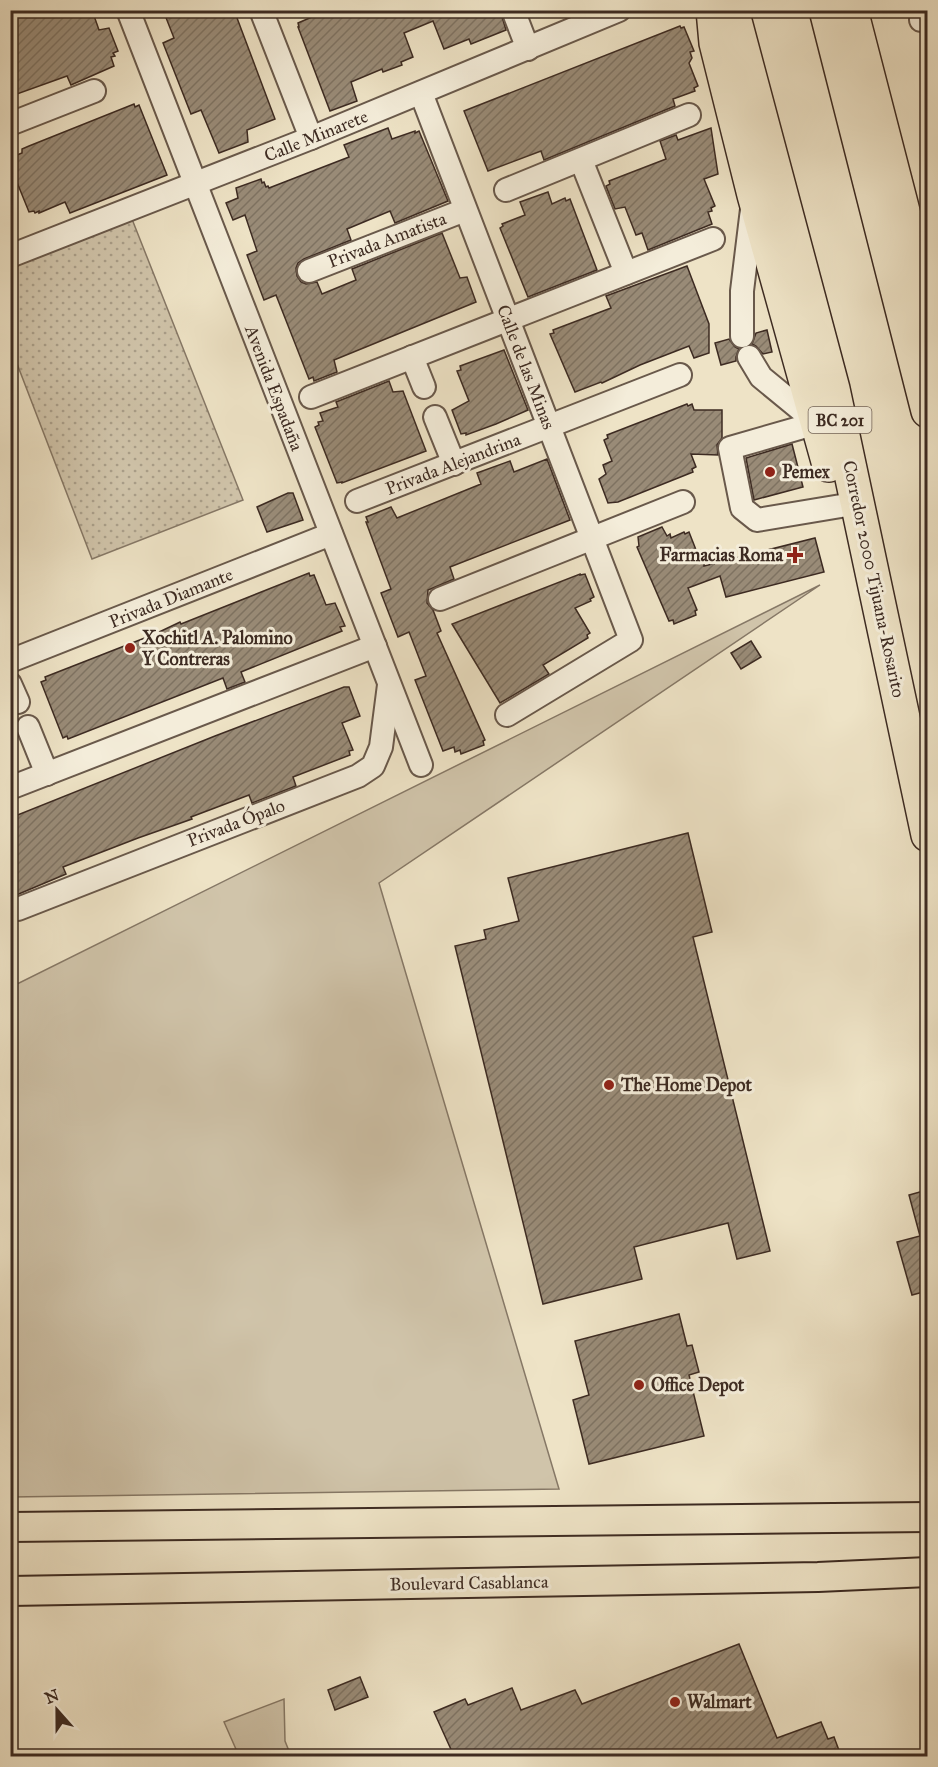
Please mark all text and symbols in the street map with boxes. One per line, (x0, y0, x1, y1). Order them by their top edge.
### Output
street label: Calle Minarete (261, 105, 371, 167)
street label: Privada Amatista (325, 207, 450, 273)
street label: Calle de las Minas (492, 302, 560, 432)
street label: Avenida Espadaña (240, 321, 308, 454)
road number: BC 201 (808, 407, 872, 433)
street label: Privada Alejandrina (382, 428, 524, 500)
street label: Corredor 2000 Tijuana-Rosarito (838, 458, 910, 700)
place label: Pemex (782, 461, 831, 483)
marker: Pemex (763, 465, 777, 479)
place label: Farmacias Roma (660, 544, 783, 566)
marker: Farmacias Roma (788, 548, 802, 562)
street label: Privada Diamante (106, 563, 236, 633)
place label: Xochitl A. Palomino Y Contreras (141, 627, 293, 670)
marker: Xochitl A. Palomino Y Contreras (123, 641, 137, 655)
street label: Privada Ópalo (183, 792, 288, 852)
place label: The Home Depot (620, 1074, 753, 1097)
marker: The Home Depot (602, 1078, 616, 1092)
place label: Office Depot (651, 1374, 745, 1397)
marker: Office Depot (632, 1378, 646, 1392)
street label: Boulevard Casablanca (389, 1571, 549, 1595)
north arrow (27, 1680, 87, 1740)
text: N (42, 1685, 62, 1708)
place label: Walmart (687, 1691, 752, 1713)
marker: Walmart (668, 1695, 682, 1709)

